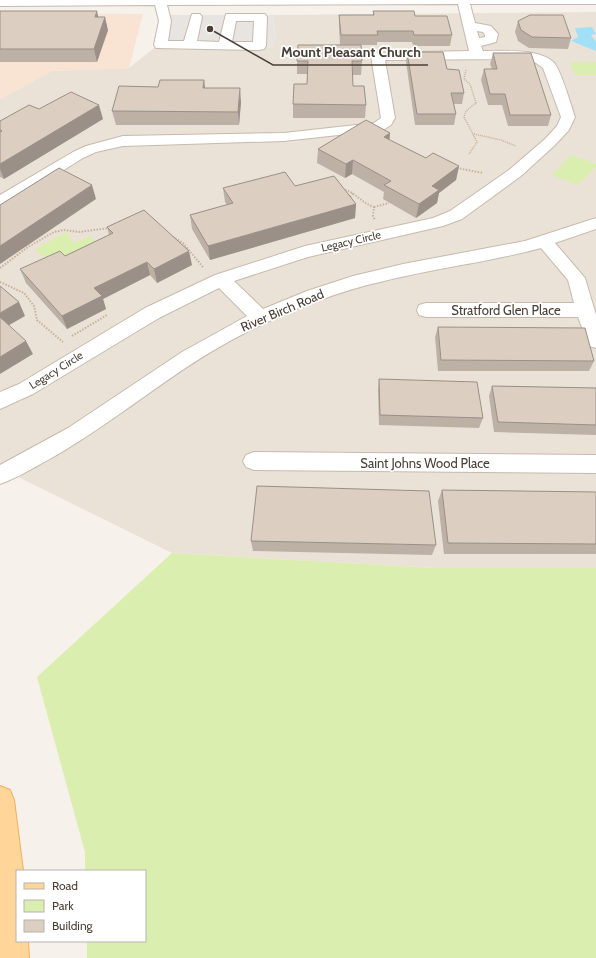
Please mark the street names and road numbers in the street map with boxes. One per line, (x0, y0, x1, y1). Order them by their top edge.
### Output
street label: Legacy Circle (320, 227, 383, 255)
street label: River Birch Road (238, 285, 326, 335)
street label: Stratford Glen Place (451, 302, 561, 318)
street label: Legacy Circle (27, 348, 86, 392)
street label: Saint Johns Wood Place (360, 455, 490, 471)

